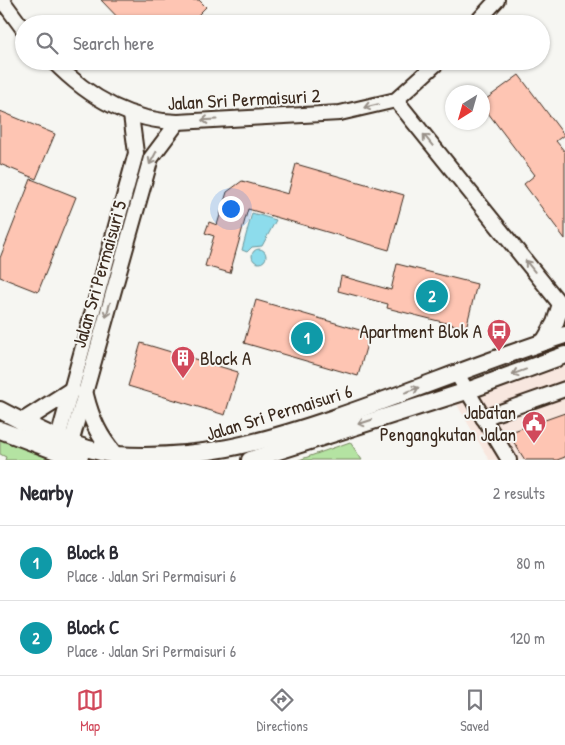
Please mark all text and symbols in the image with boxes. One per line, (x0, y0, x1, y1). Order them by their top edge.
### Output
search box (15, 15, 550, 70)
icon: search (33, 29, 61, 57)
text: Search here (73, 30, 154, 56)
street label: Jalan Sri Permaisuri 2 (167, 82, 321, 116)
north arrow (445, 85, 490, 130)
one-way arrow (363, 102, 379, 111)
one-way arrow (201, 116, 217, 125)
one-way arrow (423, 133, 434, 146)
one-way arrow (148, 151, 158, 166)
your location (218, 196, 244, 222)
street label: Jalan Sri Permaisuri 5 (66, 197, 132, 351)
one-way arrow (525, 260, 536, 273)
pin: 2 (416, 277, 448, 315)
one-way arrow (103, 302, 113, 318)
place label: Apartment Blok A (359, 318, 482, 344)
bus stop icon: Apartment Blok A (486, 318, 512, 352)
pin: 1 (291, 319, 323, 357)
building icon: Block A (170, 345, 196, 379)
place label: Block A (200, 345, 251, 371)
one-way arrow (512, 368, 527, 377)
street label: Jalan Sri Permaisuri 6 (203, 377, 355, 447)
one-way arrow (404, 385, 420, 394)
place label: Jabatan Pengangkutan Jalan (380, 399, 516, 447)
public building icon: Jabatan Pengangkutan Jalan (521, 410, 547, 444)
one-way arrow (357, 418, 373, 428)
text: Nearby (20, 478, 73, 507)
text: 2 results (493, 482, 545, 504)
text: Block B (67, 539, 119, 565)
text: 1 (33, 552, 39, 574)
text: 80 m (516, 552, 545, 574)
text: Place · Jalan Sri Permaisuri 6 (67, 565, 236, 587)
text: Block C (67, 614, 119, 640)
text: 2 (32, 627, 40, 649)
text: 120 m (510, 627, 545, 649)
text: Place · Jalan Sri Permaisuri 6 (67, 640, 236, 662)
tab: Map (76, 686, 104, 735)
tab: Directions (256, 686, 308, 735)
tab: Saved (460, 686, 489, 735)

